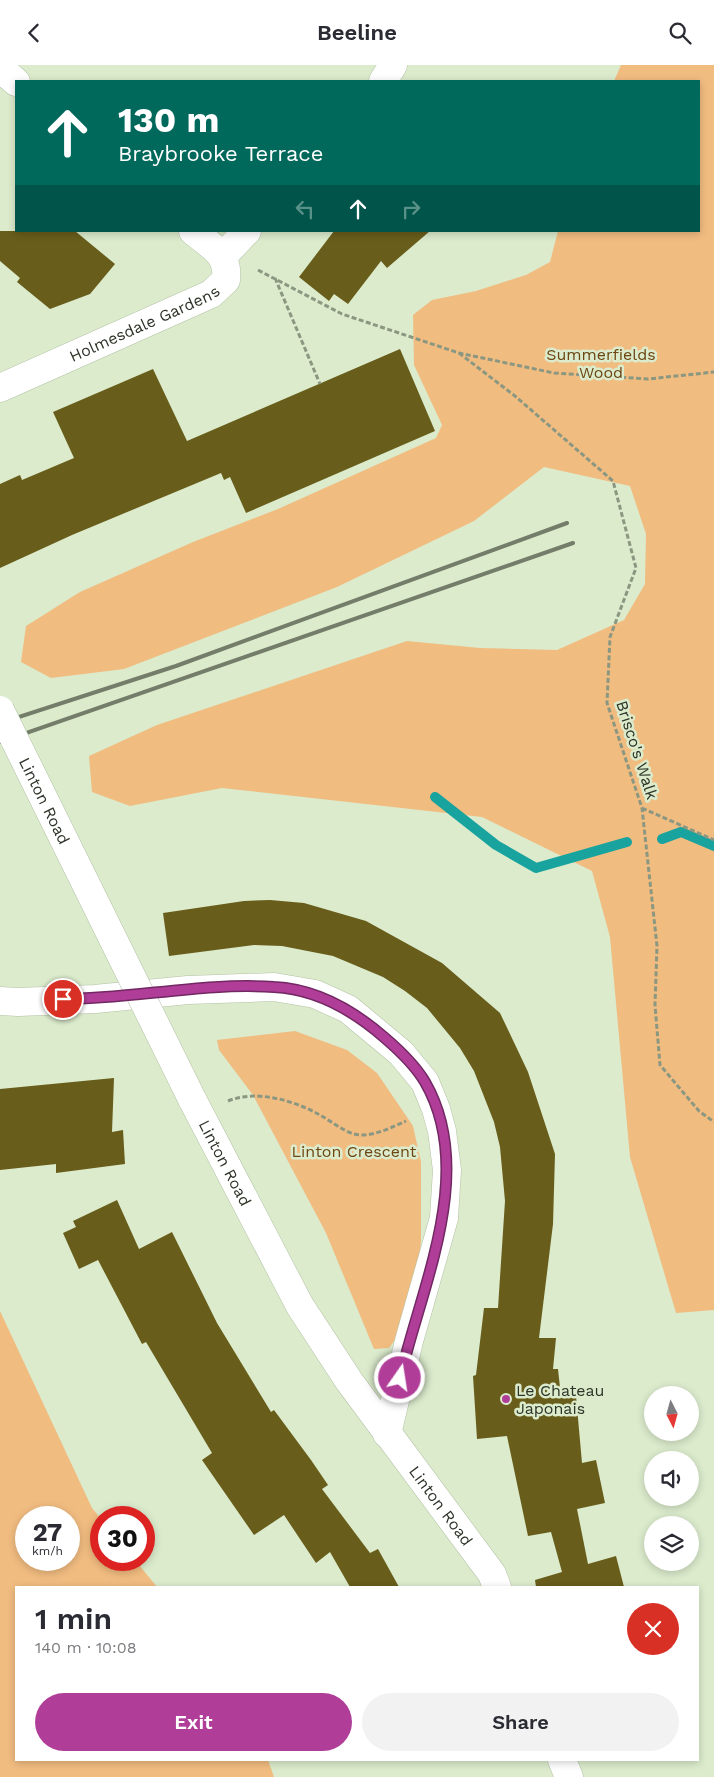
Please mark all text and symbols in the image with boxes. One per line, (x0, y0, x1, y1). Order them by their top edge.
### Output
icon: back (20, 19, 48, 47)
icon: search (666, 19, 694, 47)
text: Beeline (317, 20, 397, 45)
text: 130 m (118, 99, 219, 141)
icon: ahead (35, 100, 100, 165)
text: Braybrooke Terrace (118, 141, 323, 166)
icon: left (291, 195, 319, 223)
icon: ahead (344, 195, 372, 223)
icon: right (397, 195, 425, 223)
street label: Holmesdale Gardens (66, 281, 223, 365)
park label: Summerfields Wood (546, 345, 656, 382)
street label: Brisco's Walk (612, 698, 662, 802)
street label: Linton Road (15, 754, 74, 847)
pin (42, 978, 84, 1020)
icon: arrive (49, 985, 77, 1013)
street label: Linton Road (195, 1117, 256, 1209)
park label: Linton Crescent (292, 1142, 417, 1161)
position arrow (373, 1351, 425, 1403)
place label: Le Chateau Japonais (516, 1381, 605, 1418)
north arrow (644, 1386, 699, 1441)
map controls (644, 1386, 699, 1571)
marker: Le Chateau Japonais (500, 1393, 512, 1405)
button: sound (644, 1451, 699, 1506)
street label: Linton Road (405, 1462, 477, 1549)
speed limit sign: 30 (90, 1506, 155, 1571)
button: layers (644, 1516, 699, 1571)
text: 27 (33, 1518, 62, 1547)
text: km/h (32, 1544, 63, 1558)
text: 1 min (35, 1601, 112, 1636)
button: close (627, 1603, 679, 1655)
text: 140 m · 10:08 (35, 1638, 137, 1657)
button: Exit (35, 1693, 352, 1751)
button: Share (362, 1693, 679, 1751)

